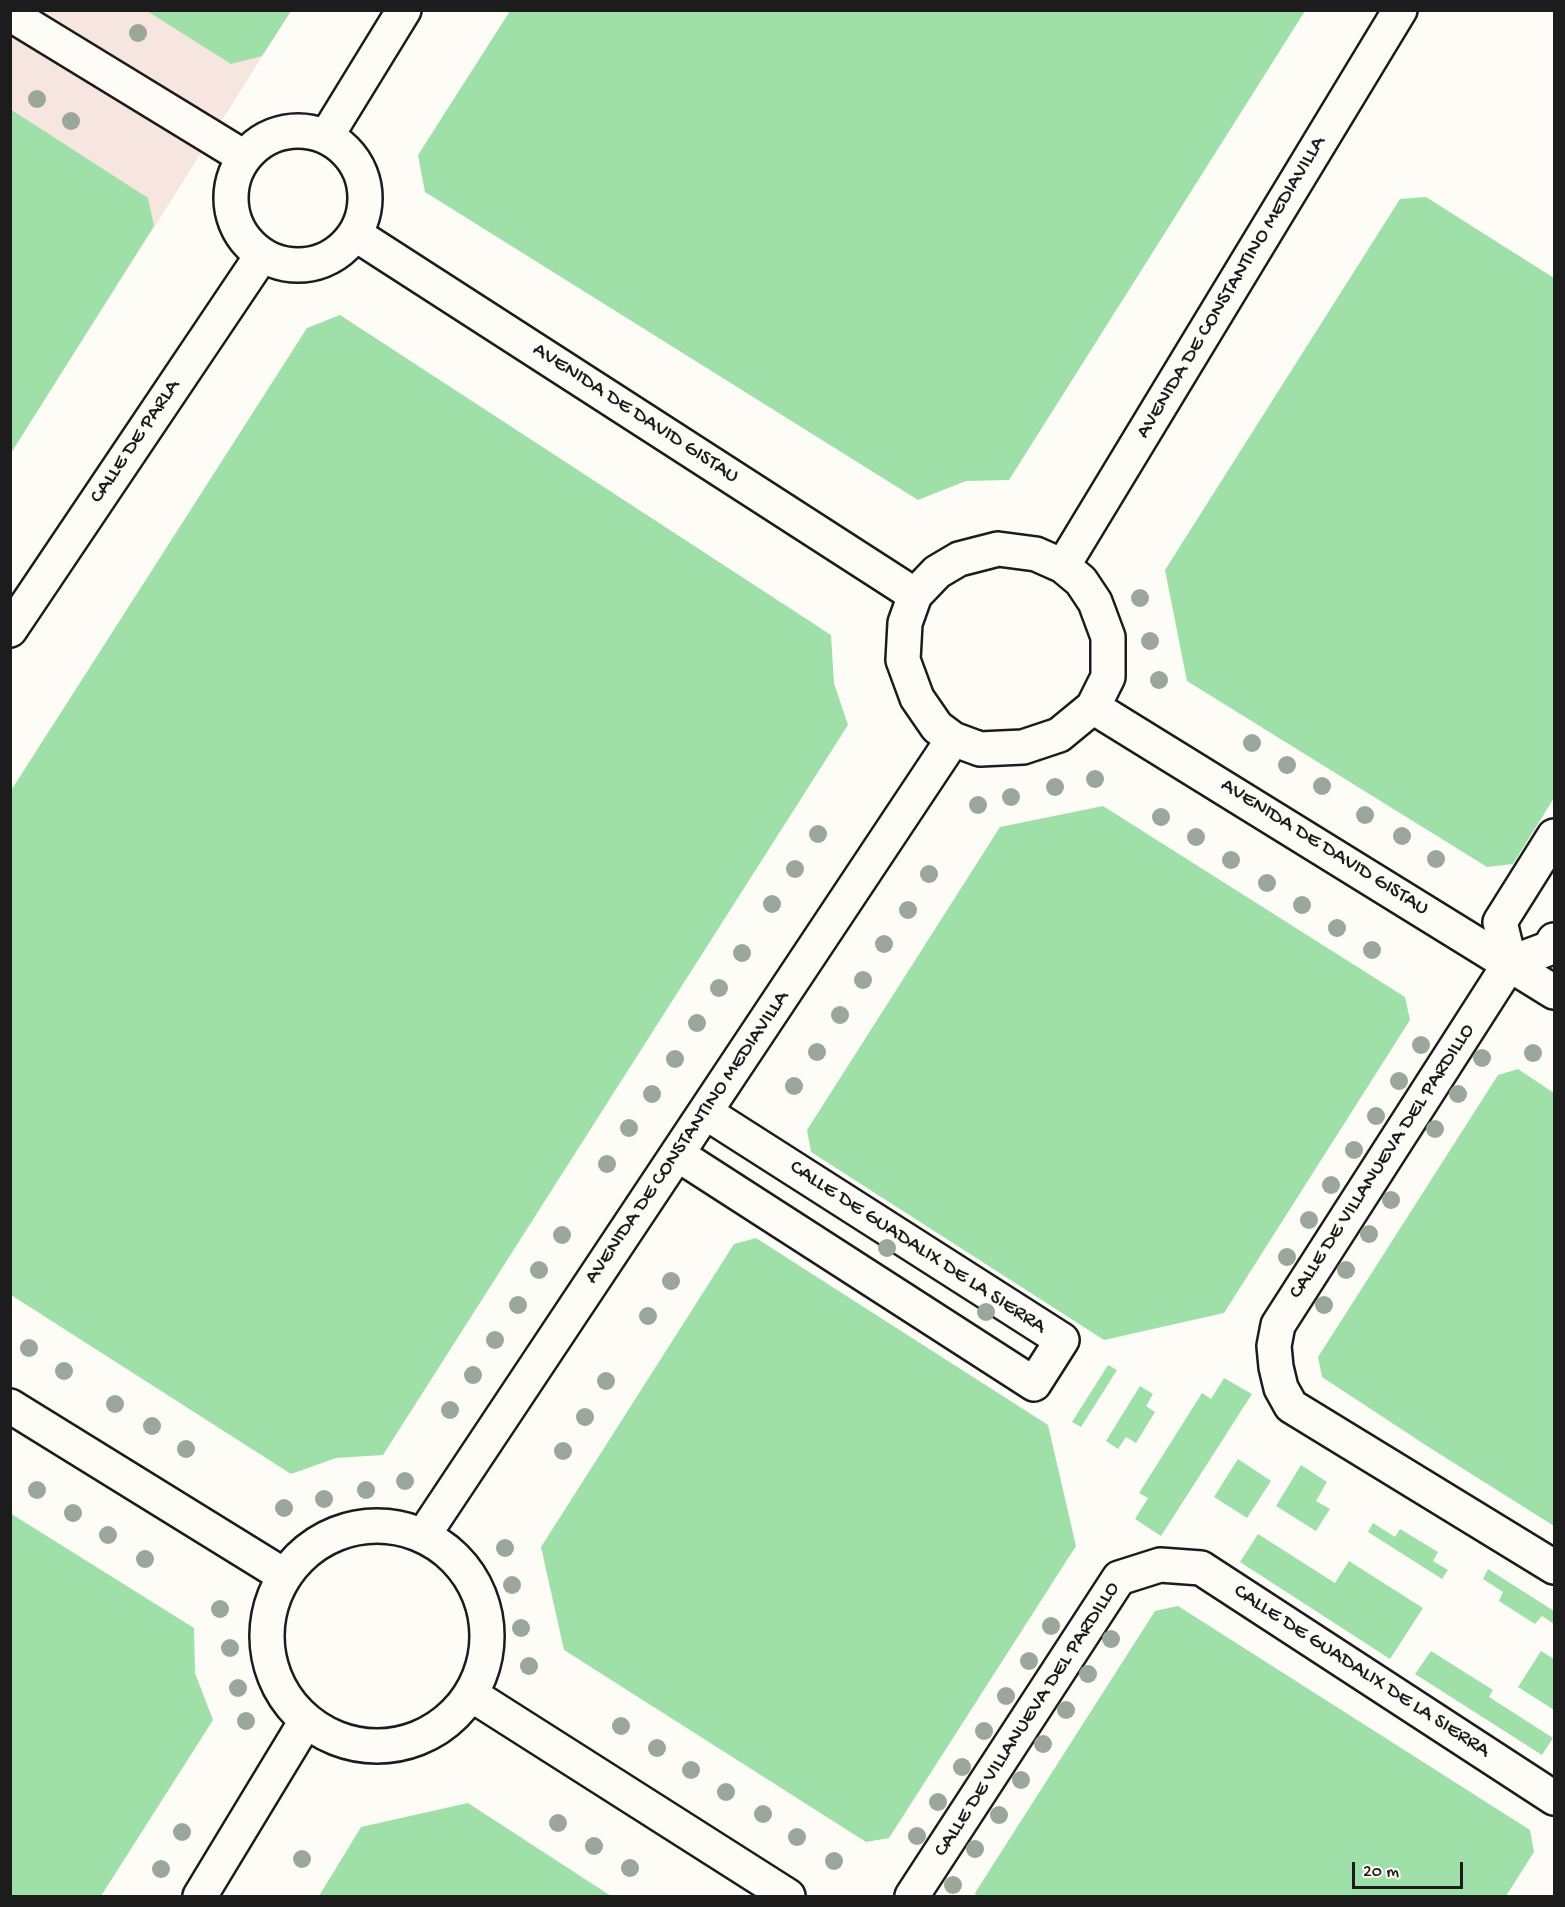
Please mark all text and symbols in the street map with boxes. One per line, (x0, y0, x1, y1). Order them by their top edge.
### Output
street label: AVENIDA DE CONSTANTINO MEDIAVILLA (1132, 132, 1332, 444)
street label: AVENIDA DE DAVID GISTAU (527, 338, 743, 490)
street label: CALLE DE PARLA (85, 375, 187, 509)
street label: AVENIDA DE DAVID GISTAU (1215, 774, 1433, 922)
street label: AVENIDA DE CONSTANTINO MEDIAVILLA (580, 987, 796, 1289)
street label: CALLE DE VILLANUEVA DEL PARDILLO (1285, 1020, 1481, 1304)
street label: CALLE DE GUADALIX DE LA SIERRA (784, 1156, 1050, 1340)
street label: CALLE DE VILLANUEVA DEL PARDILLO (930, 1578, 1126, 1862)
street label: CALLE DE GUADALIX DE LA SIERRA (1228, 1580, 1494, 1764)
scale bar (1355, 1850, 1466, 1888)
text: 20 m (1363, 1862, 1399, 1883)

